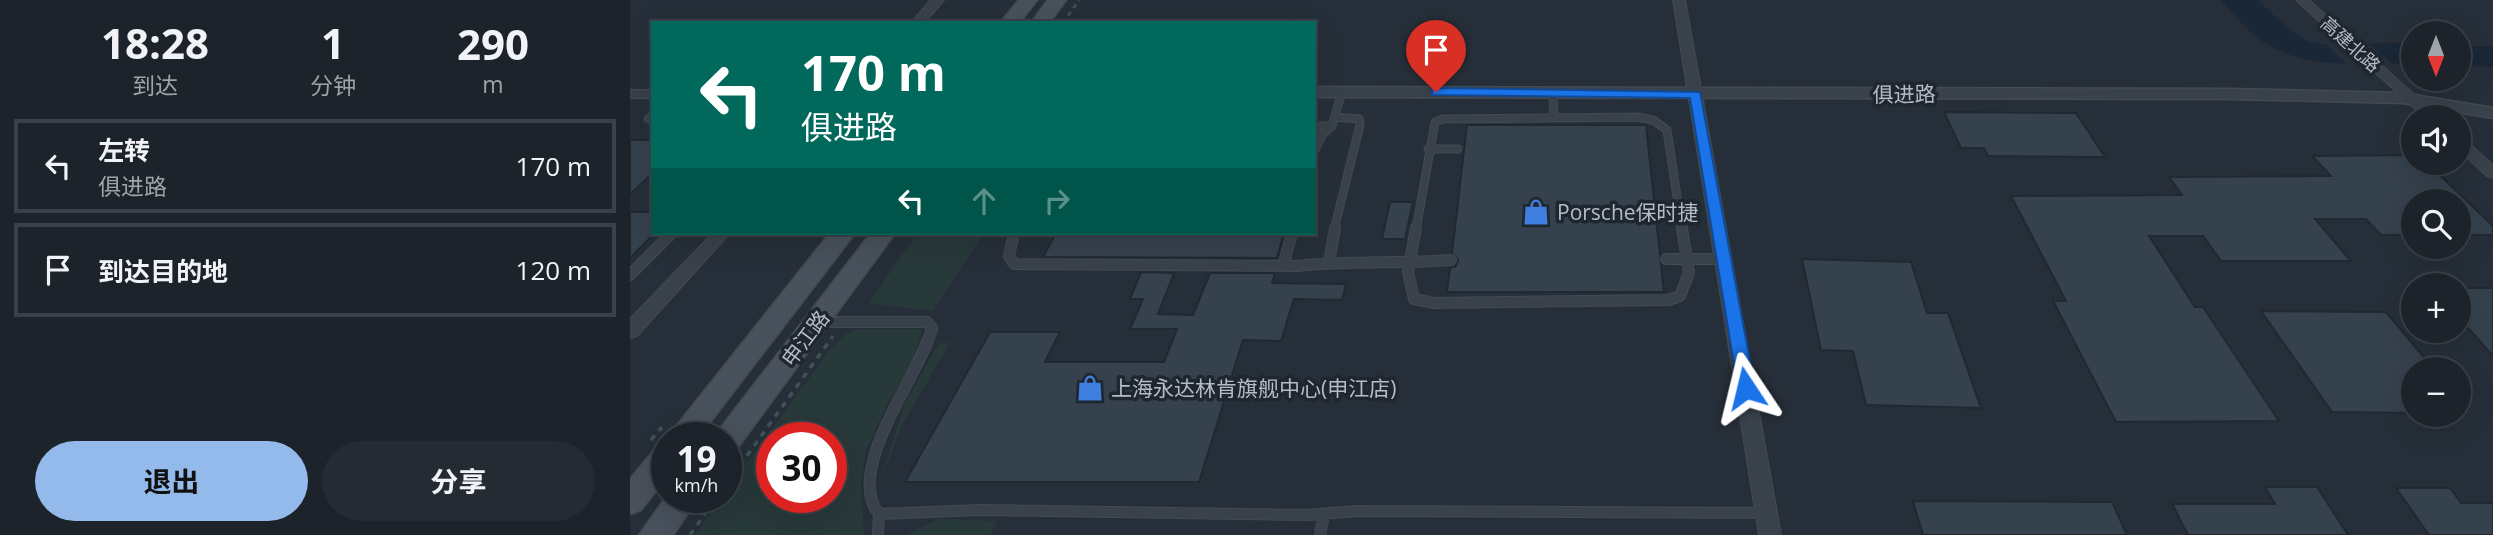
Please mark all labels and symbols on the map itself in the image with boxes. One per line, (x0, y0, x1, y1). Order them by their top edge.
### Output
street label: 高建北路 (2316, 11, 2386, 77)
pin (1406, 20, 1466, 92)
north arrow (2401, 21, 2471, 91)
street label: 俱进路 (1872, 79, 1936, 109)
shop icon: Porsche保时捷 (1521, 197, 1551, 227)
place label: Porsche保时捷 (1557, 198, 1699, 226)
street label: 申江路 (775, 304, 835, 372)
position arrow (1709, 351, 1783, 425)
shop icon: 上海永达林肯旗舰中心(申江店) (1075, 373, 1105, 403)
place label: 上海永达林肯旗舰中心(申江店) (1111, 374, 1396, 402)
speed limit sign: 30 (756, 422, 847, 513)

